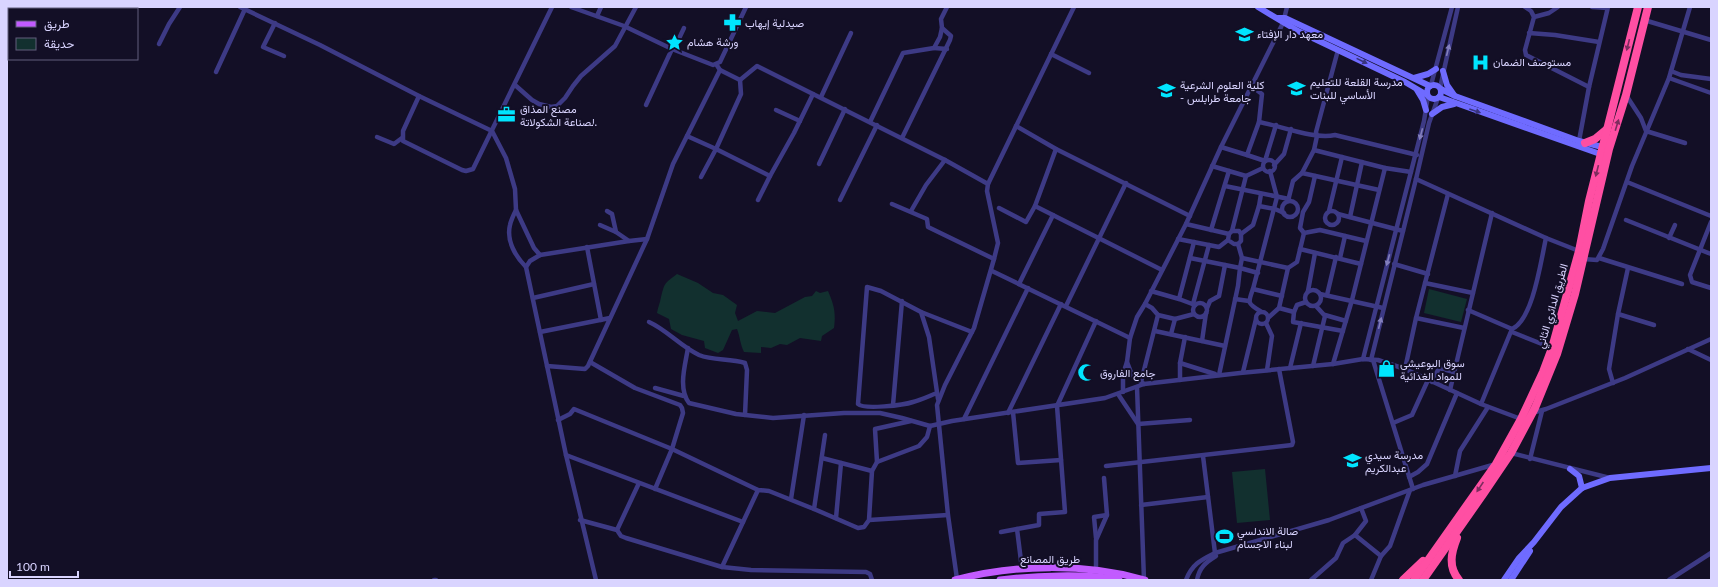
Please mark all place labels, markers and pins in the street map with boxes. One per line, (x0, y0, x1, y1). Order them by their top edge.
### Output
pharmacy icon: صيدلية إيهاب (722, 13, 742, 33)
place label: صيدلية إيهاب (745, 16, 804, 30)
school or university icon: معهد دار الإفتاء (1234, 24, 1254, 44)
place label: معهد دار الإفتاء (1257, 27, 1323, 41)
place icon: ورشة هشام (664, 32, 684, 52)
place label: ورشة هشام (687, 35, 738, 50)
hospital icon: مستوصف الضمان (1470, 52, 1490, 72)
place label: مستوصف الضمان (1493, 55, 1571, 69)
place label: مدرسة القلعة للتعليم الأساسي للبنات (1310, 75, 1403, 105)
place label: كلية العلوم الشرعية - جامعة طرابلس (1180, 78, 1265, 105)
school or university icon: مدرسة القلعة للتعليم الأساسي للبنات (1287, 78, 1307, 98)
school or university icon: كلية العلوم الشرعية - جامعة طرابلس (1157, 81, 1177, 101)
place label: مصنع المذاق لصناعة الشكولاتة. (520, 102, 597, 129)
office icon: مصنع المذاق لصناعة الشكولاتة. (497, 105, 517, 125)
place label: سوق البوعيشي للمواد الغدائية (1400, 356, 1465, 383)
shop icon: سوق البوعيشي للمواد الغدائية (1377, 359, 1397, 379)
mosque icon: جامع الفاروق (1077, 363, 1097, 383)
place label: جامع الفاروق (1100, 366, 1156, 381)
place label: مدرسة سيدي عبدالكريم (1365, 448, 1423, 476)
school or university icon: مدرسة سيدي عبدالكريم (1342, 451, 1362, 471)
place label: صالة الاندلسي لبناء الاجسام (1237, 524, 1298, 552)
sports icon: صالة الاندلسي لبناء الاجسام (1214, 527, 1234, 547)

